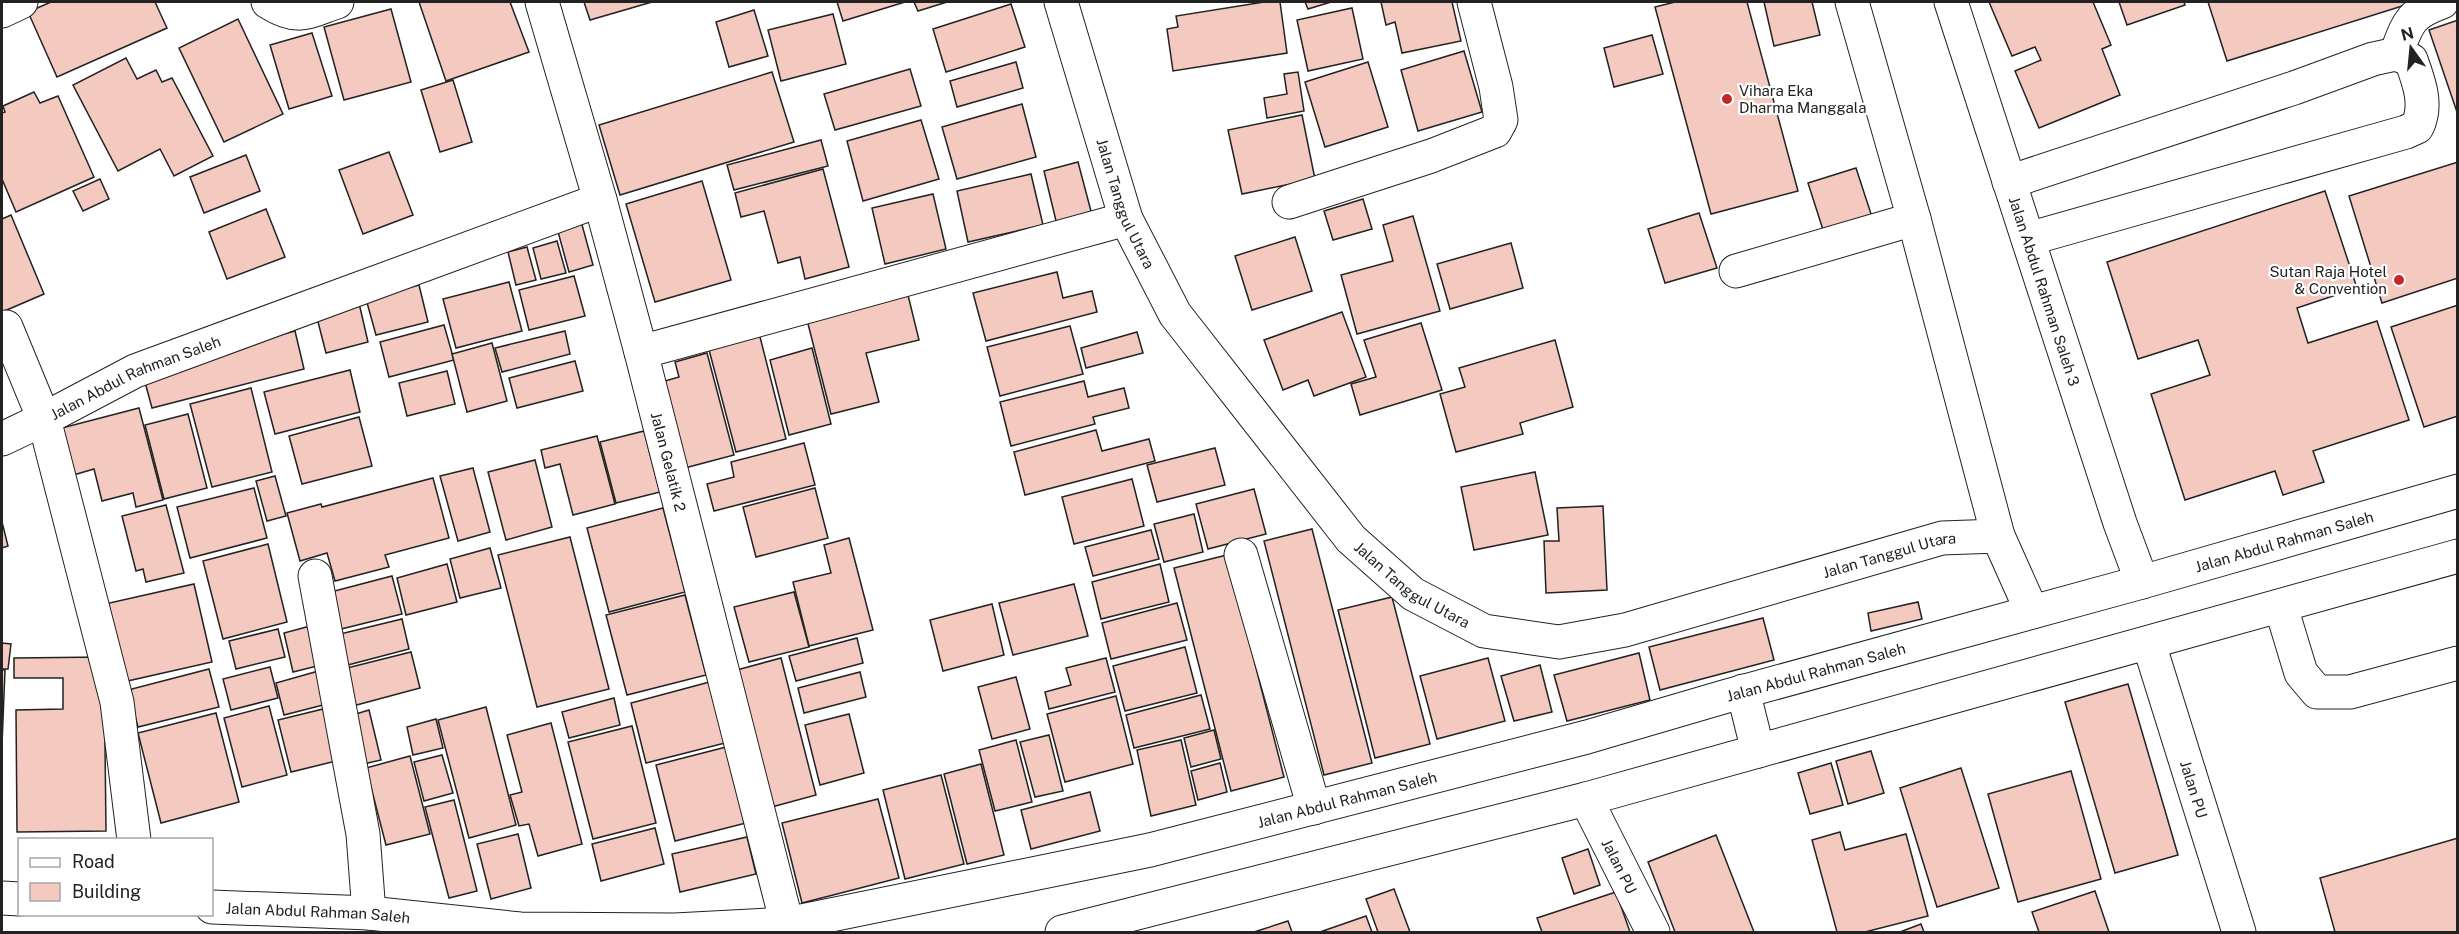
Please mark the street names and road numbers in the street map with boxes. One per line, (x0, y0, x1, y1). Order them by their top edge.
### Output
street label: Jalan Tanggul Utara (1094, 136, 1159, 271)
street label: Jalan Abdul Rahman Saleh 3 (2006, 194, 2083, 388)
street label: Jalan Abdul Rahman Saleh (47, 332, 223, 423)
street label: Jalan Gelatik 2 (648, 410, 690, 513)
street label: Jalan Abdul Rahman Saleh (2193, 507, 2375, 575)
street label: Jalan Tanggul Utara (1820, 529, 1956, 581)
street label: Jalan Tanggul Utara (1351, 538, 1473, 631)
street label: Jalan Abdul Rahman Saleh (1724, 639, 1907, 704)
street label: Jalan PU (2177, 758, 2211, 820)
street label: Jalan Abdul Rahman Saleh (1255, 768, 1439, 830)
street label: Jalan PU (1599, 836, 1641, 896)
street label: Jalan Abdul Rahman Saleh (225, 899, 411, 926)

